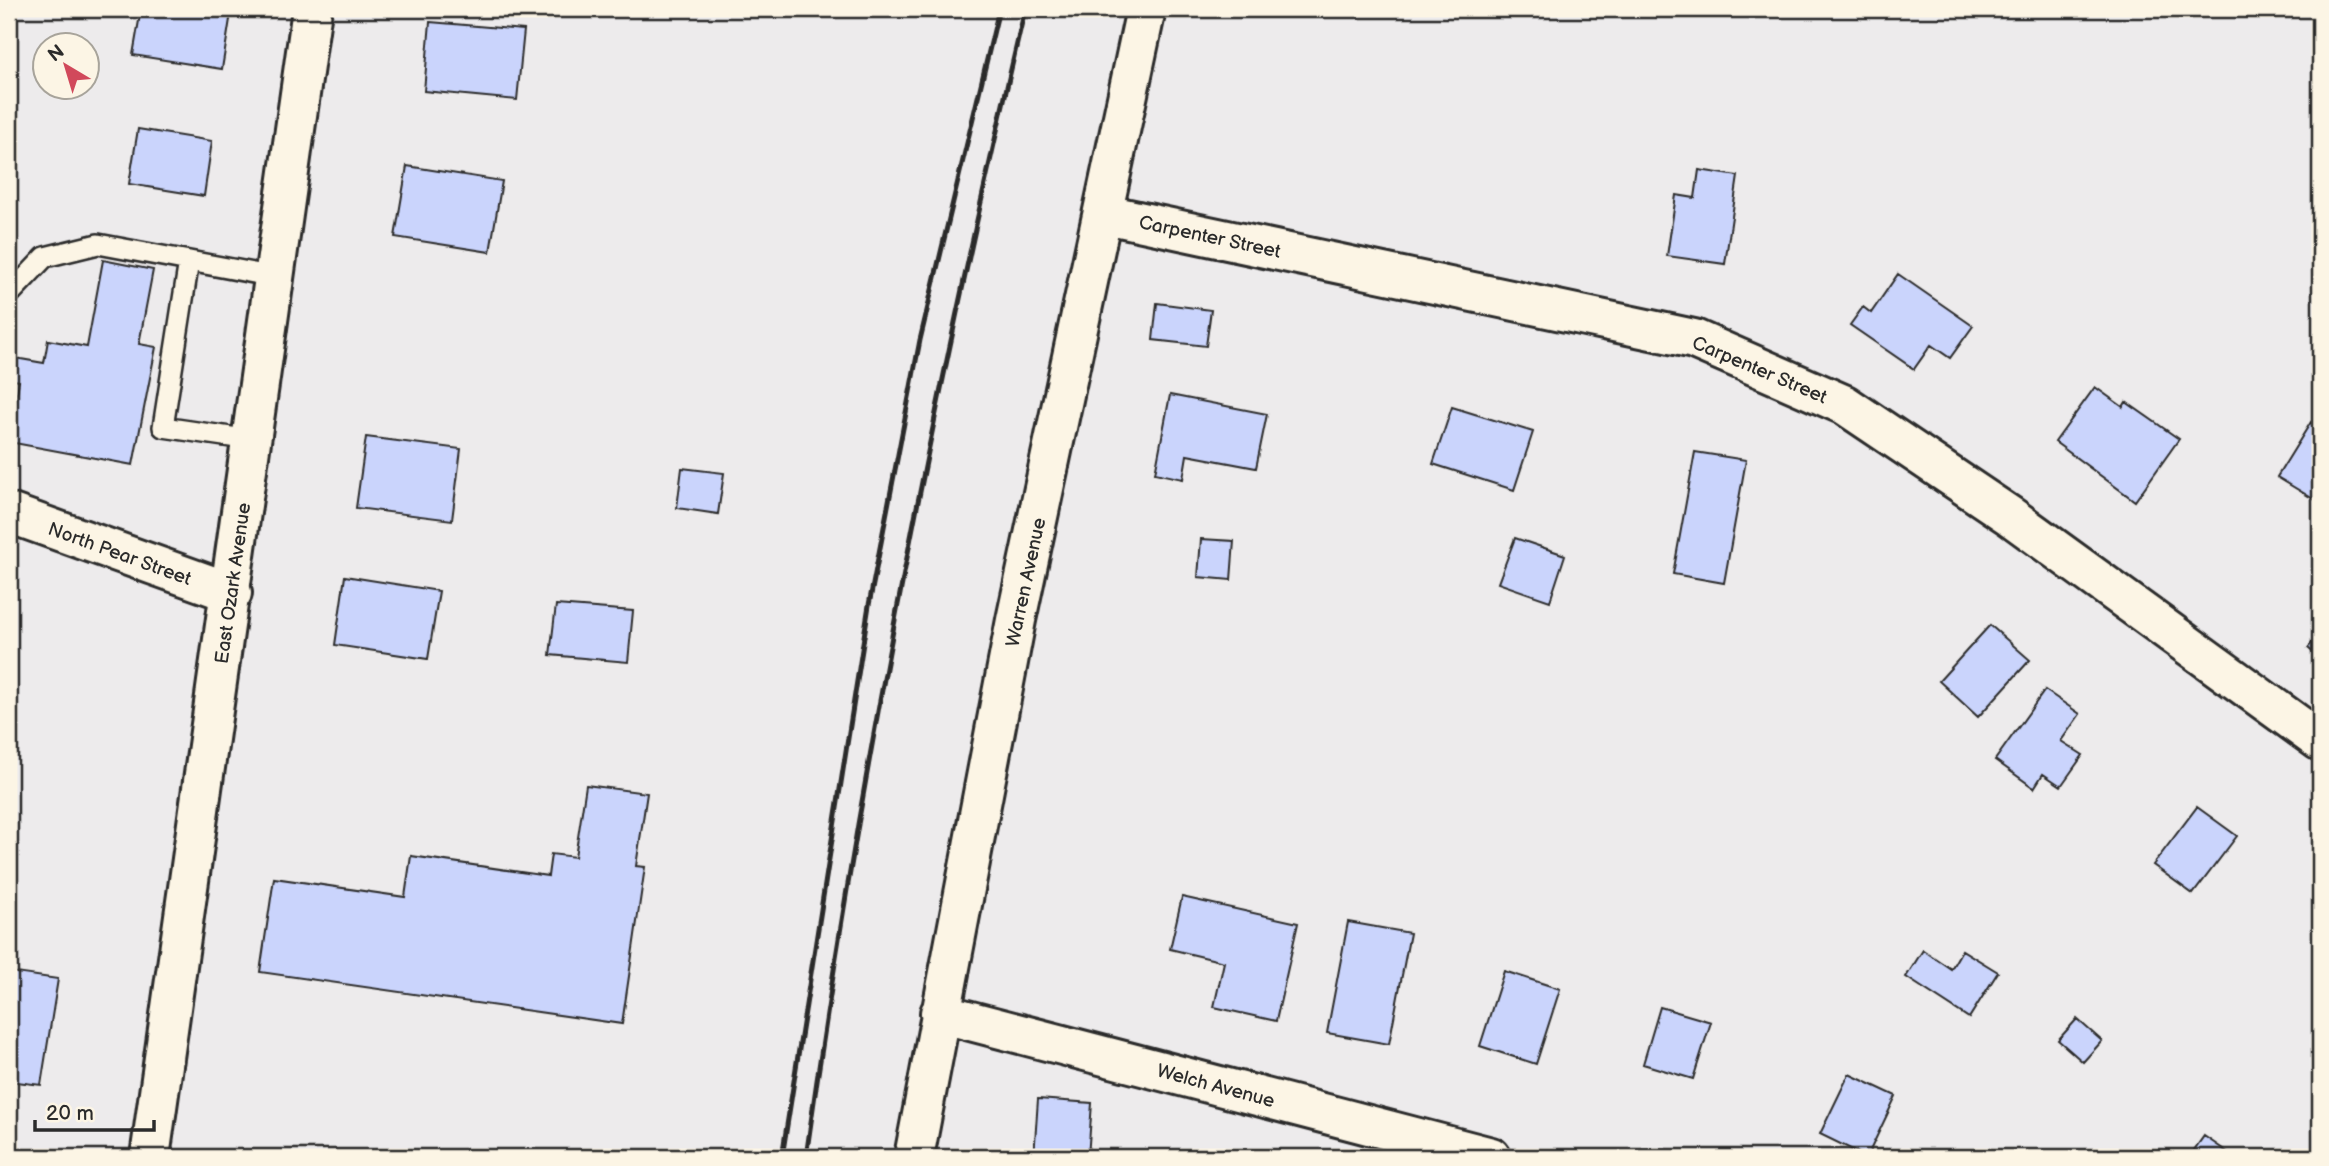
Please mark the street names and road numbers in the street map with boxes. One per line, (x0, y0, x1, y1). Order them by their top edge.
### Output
street label: Carpenter Street (1137, 211, 1283, 264)
street label: Carpenter Street (1688, 332, 1831, 409)
street label: East Ozark Avenue (211, 501, 256, 665)
street label: Warren Avenue (1002, 516, 1051, 649)
street label: North Pear Street (45, 518, 194, 591)
street label: Welch Avenue (1154, 1060, 1277, 1113)

